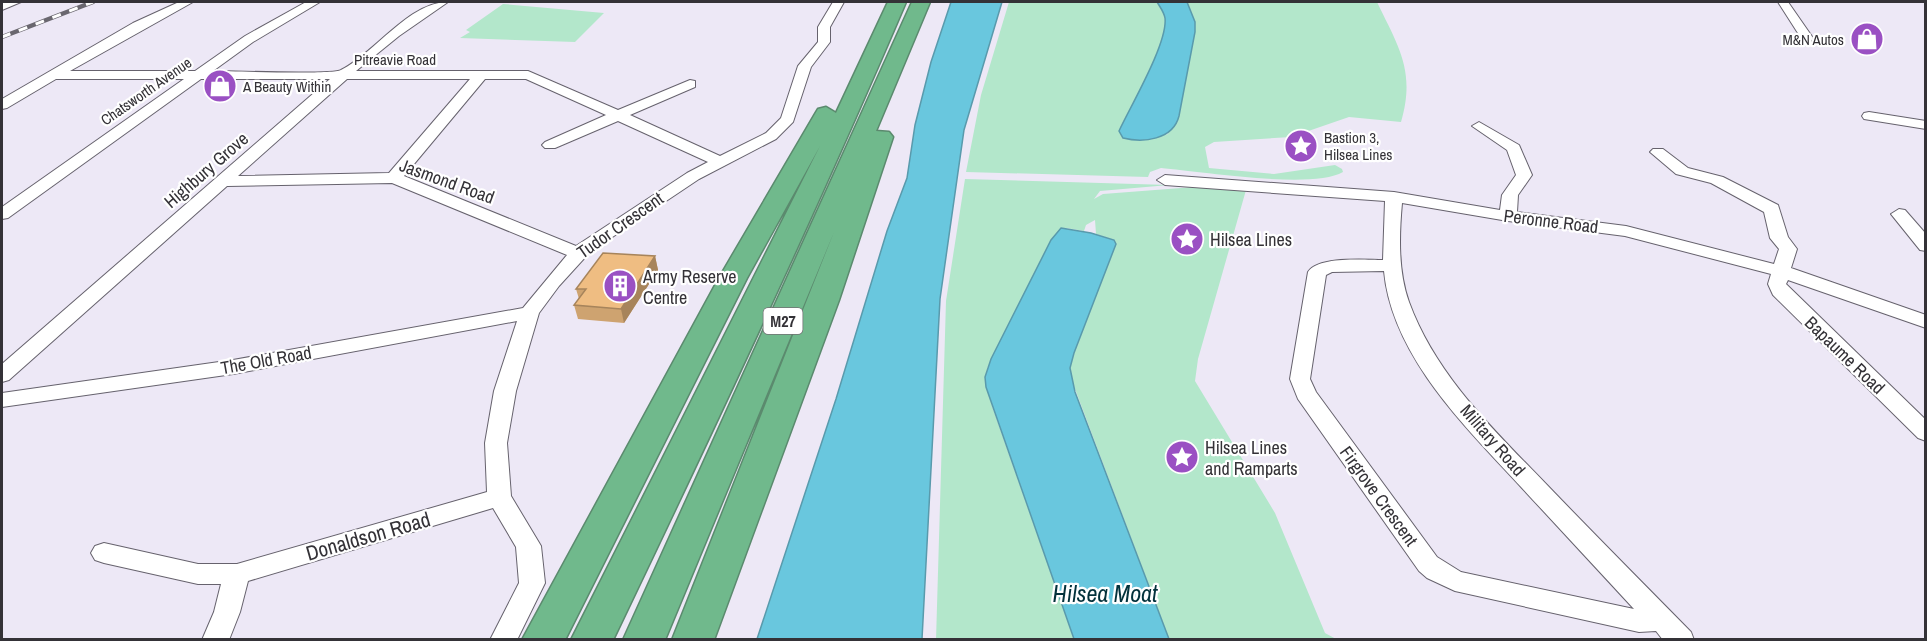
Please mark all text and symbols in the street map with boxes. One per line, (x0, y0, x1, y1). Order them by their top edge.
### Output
shop icon: M&N Autos (1849, 21, 1885, 57)
place label: M&N Autos (1782, 29, 1844, 50)
street label: Pitreavie Road (354, 49, 436, 70)
street label: Chatsworth Avenue (96, 52, 196, 130)
shop icon: A Beauty Within (202, 68, 238, 104)
place label: A Beauty Within (242, 76, 331, 97)
street label: Highbury Grove (158, 126, 254, 214)
place label: Bastion 3, Hilsea Lines (1324, 127, 1392, 165)
place icon: Bastion 3, Hilsea Lines (1283, 128, 1319, 164)
street label: Jasmond Road (396, 152, 498, 210)
street label: Tudor Crescent (572, 186, 668, 264)
street label: Peronne Road (1502, 203, 1600, 239)
place icon: Hilsea Lines (1169, 221, 1205, 257)
place label: Hilsea Lines (1210, 227, 1292, 252)
place label: Army Reserve Centre (642, 264, 737, 310)
building icon: Army Reserve Centre (602, 268, 638, 304)
road number: M27 (764, 308, 802, 334)
street label: Bapaume Road (1799, 310, 1891, 400)
street label: The Old Road (219, 340, 313, 380)
street label: Military Road (1455, 399, 1531, 481)
place label: Hilsea Lines and Ramparts (1205, 435, 1298, 481)
place icon: Hilsea Lines and Ramparts (1164, 439, 1200, 475)
street label: Firgrove Crescent (1334, 441, 1424, 551)
street label: Donaldson Road (302, 504, 434, 568)
water label: Hilsea Moat (1053, 577, 1158, 609)

